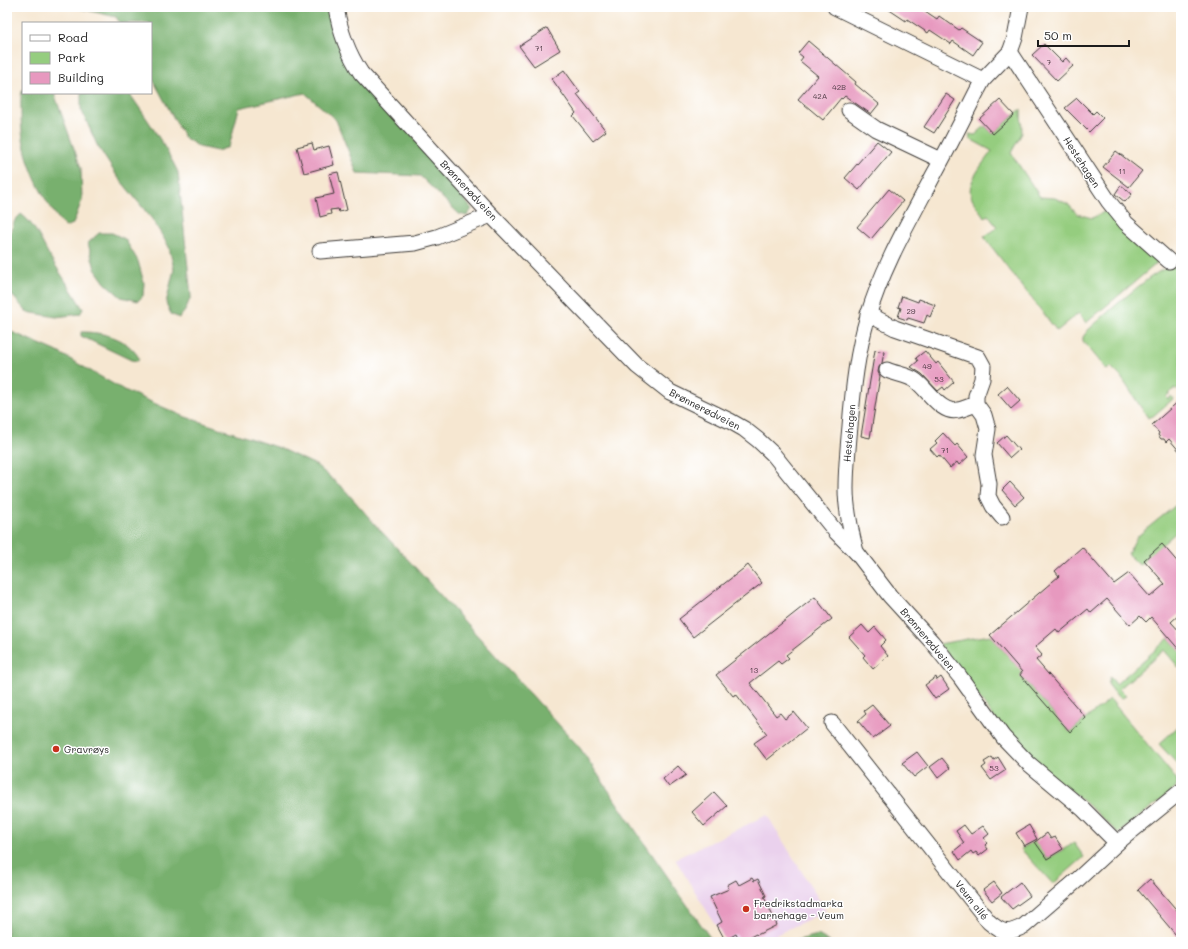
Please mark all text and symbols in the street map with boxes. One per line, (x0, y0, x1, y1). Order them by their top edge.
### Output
legend (22, 22, 152, 94)
scale bar (1038, 22, 1129, 48)
text: 50 m (1044, 27, 1072, 43)
text: Road (58, 29, 88, 45)
house number: 71 (535, 43, 543, 53)
text: Park (58, 49, 85, 65)
house number: 7 (1047, 57, 1052, 67)
text: Building (58, 69, 104, 85)
house number: 42B (832, 82, 846, 92)
house number: 42A (813, 91, 827, 101)
street label: Hestehagen (1060, 134, 1104, 190)
street label: Brønnerødveien (437, 157, 501, 223)
house number: 11 (1118, 166, 1126, 176)
house number: 29 (906, 306, 916, 316)
house number: 49 (922, 361, 932, 371)
house number: 53 (934, 374, 944, 384)
street label: Brønnerødveien (667, 385, 743, 433)
street label: Hestehagen (839, 403, 859, 463)
house number: 71 (941, 445, 949, 455)
street label: Brønnerødveien (898, 605, 958, 673)
house number: 13 (750, 665, 758, 675)
place label: Gravrøys (64, 742, 109, 756)
marker: Gravrøys (51, 744, 61, 754)
house number: 53 (989, 763, 999, 773)
street label: Veum allé (952, 877, 992, 923)
place label: Fredrikstadmarka barnehage - Veum (754, 896, 844, 922)
marker: Fredrikstadmarka barnehage - Veum (741, 904, 751, 914)

